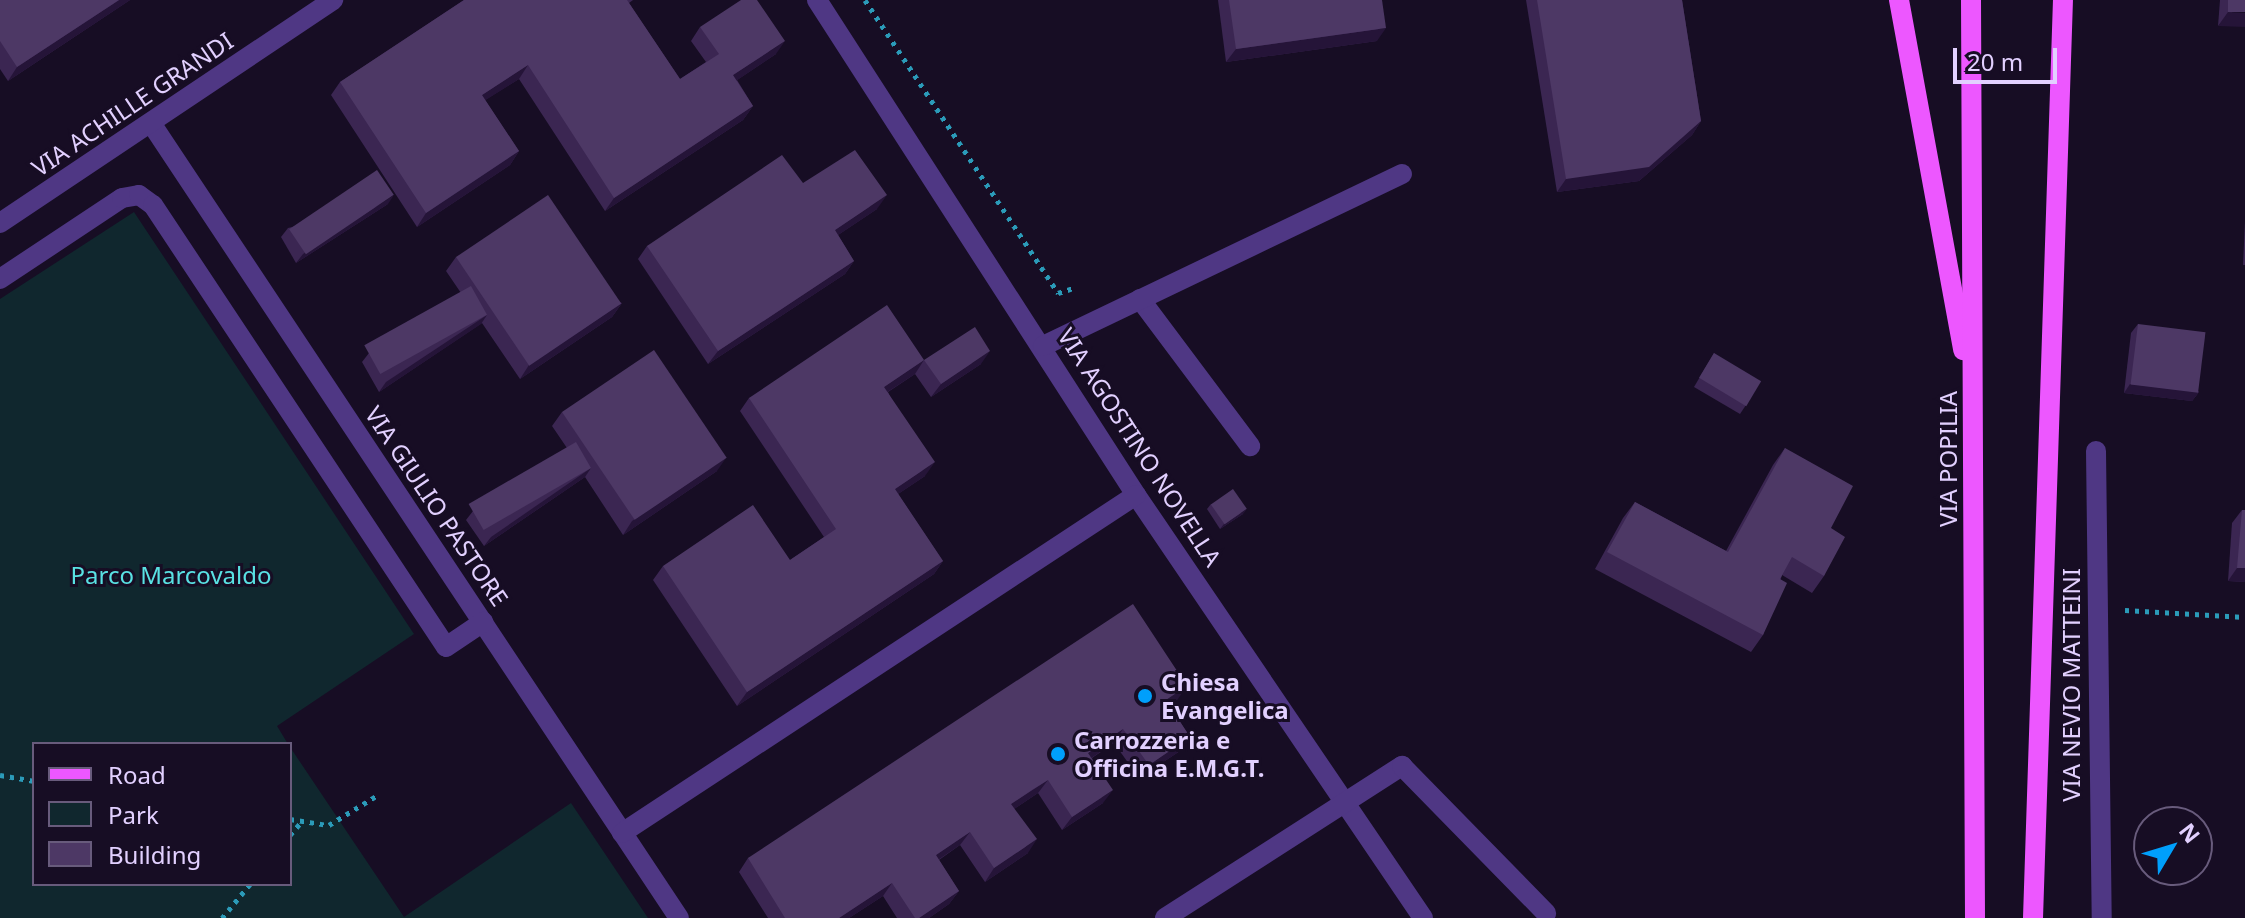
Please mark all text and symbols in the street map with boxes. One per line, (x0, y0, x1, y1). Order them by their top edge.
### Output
street label: VIA ACHILLE GRANDI (26, 26, 238, 182)
scale bar (1957, 32, 2061, 82)
text: 20 m (1967, 45, 2023, 78)
street label: VIA AGOSTINO NOVELLA (1052, 323, 1228, 571)
street label: VIA POPILIA (1934, 391, 1962, 527)
street label: VIA GIULIO PASTORE (359, 401, 515, 611)
park label: Parco Marcovaldo (70, 561, 272, 589)
street label: VIA NEVIO MATTEINI (2057, 568, 2085, 802)
place label: Chiesa Evangelica (1161, 668, 1289, 724)
marker: Chiesa Evangelica (1136, 687, 1154, 705)
place label: Carrozzeria e Officina E.M.G.T. (1074, 726, 1264, 782)
legend (32, 742, 292, 886)
marker: Carrozzeria e Officina E.M.G.T. (1049, 745, 1067, 763)
text: Road (108, 758, 166, 791)
text: Park (108, 798, 159, 831)
north arrow (2133, 806, 2213, 886)
text: N (2173, 816, 2208, 849)
text: Building (108, 838, 201, 871)

